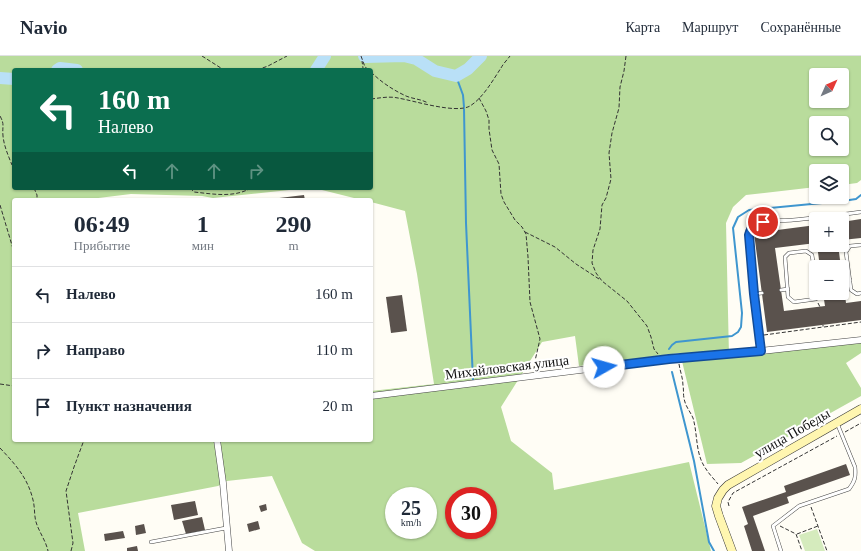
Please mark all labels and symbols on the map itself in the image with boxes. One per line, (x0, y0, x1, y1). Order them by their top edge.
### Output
north arrow (809, 68, 849, 108)
pin (746, 205, 780, 239)
position arrow (583, 346, 625, 388)
street label: Михайловская улица (444, 352, 571, 383)
street label: улица Победы (752, 405, 833, 461)
speed limit sign: 30 (445, 487, 497, 539)

